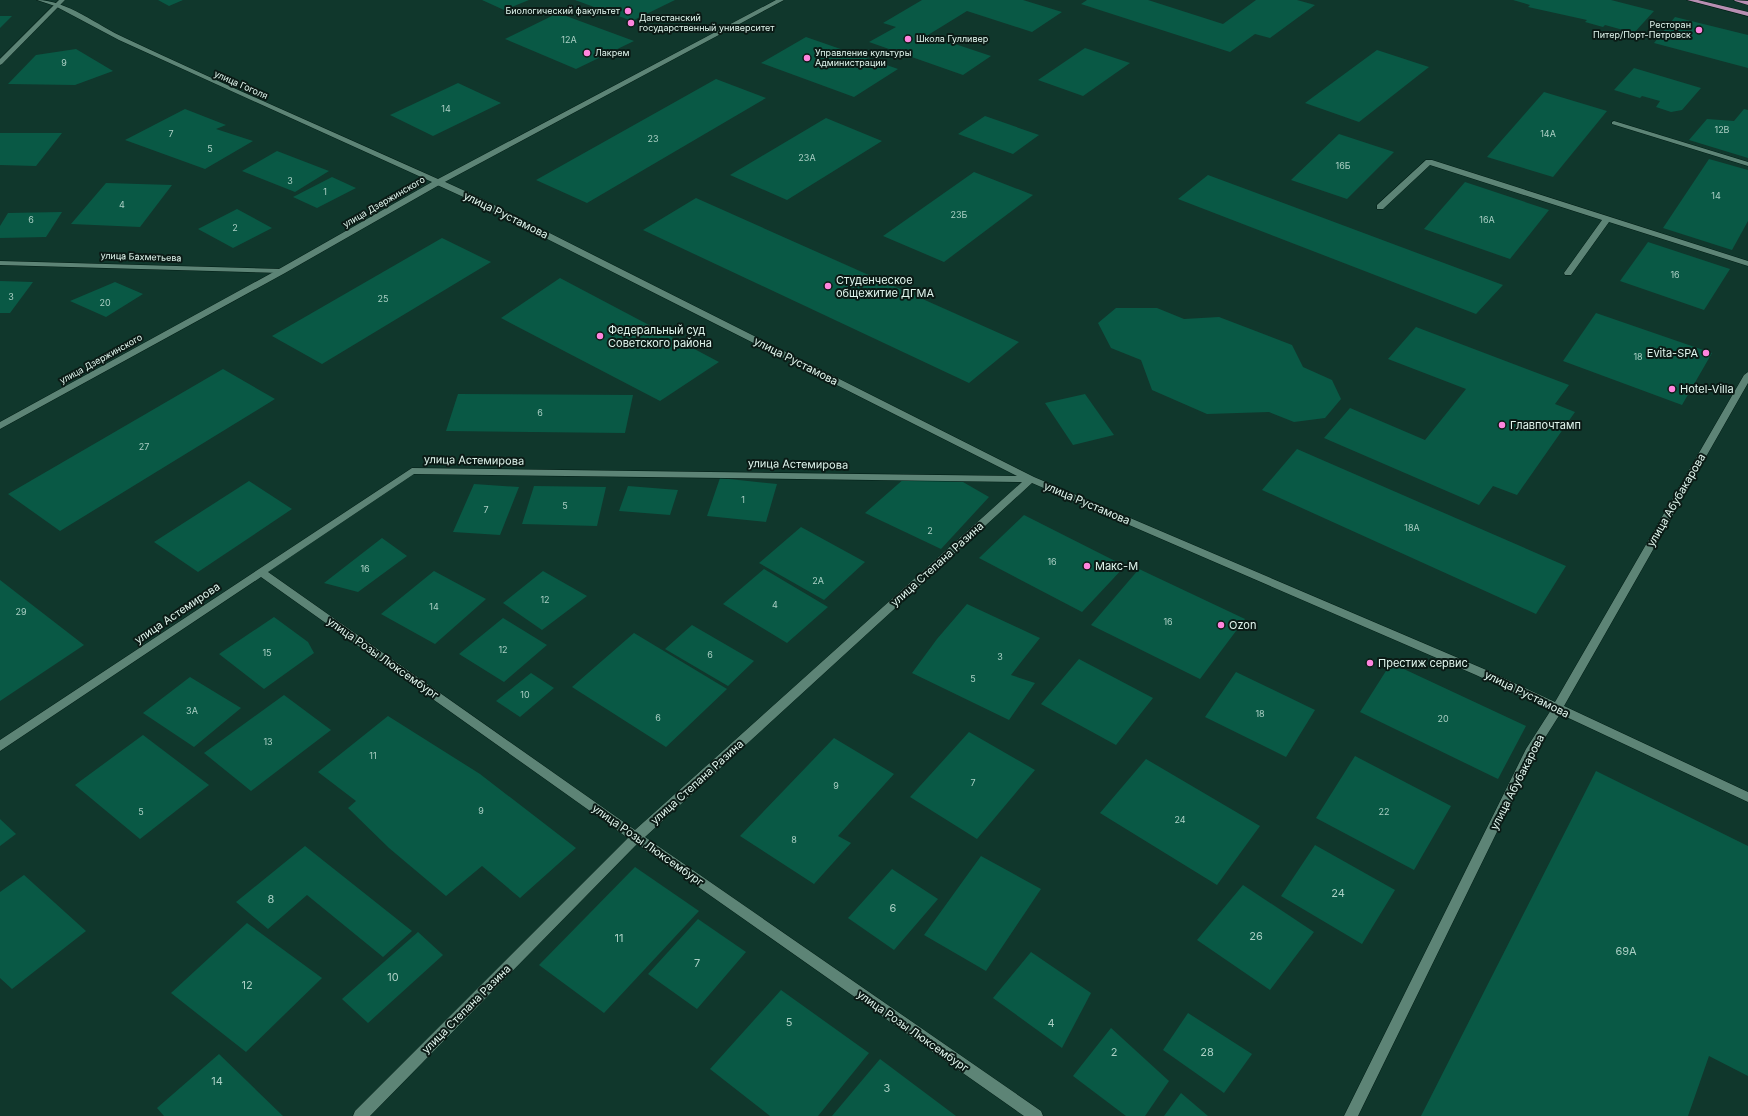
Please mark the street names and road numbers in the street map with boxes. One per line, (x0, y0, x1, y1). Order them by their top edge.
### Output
street label: улица Гоголя (213, 68, 270, 101)
street label: улица Дзержинского (341, 174, 427, 230)
street label: улица Рустамова (461, 188, 551, 242)
street label: улица Бахметьева (100, 250, 182, 263)
street label: улица Дзержинского (58, 331, 144, 386)
street label: улица Рустамова (752, 334, 840, 388)
street label: улица Абубакарова (1644, 451, 1708, 549)
street label: улица Астемирова (424, 452, 524, 468)
street label: улица Астемирова (748, 456, 848, 472)
street label: улица Рустамова (1042, 479, 1132, 527)
street label: улица Степана Разина (888, 519, 986, 609)
street label: улица Астемирова (132, 579, 222, 647)
street label: улица Розы Люксембург (324, 614, 442, 702)
street label: улица Рустамова (1482, 667, 1572, 721)
street label: улица Абубакарова (1487, 732, 1547, 832)
street label: улица Степана Разина (648, 737, 746, 827)
street label: улица Розы Люксембург (589, 801, 707, 889)
street label: улица Степана Разина (419, 962, 513, 1056)
street label: улица Розы Люксембург (854, 987, 972, 1075)

